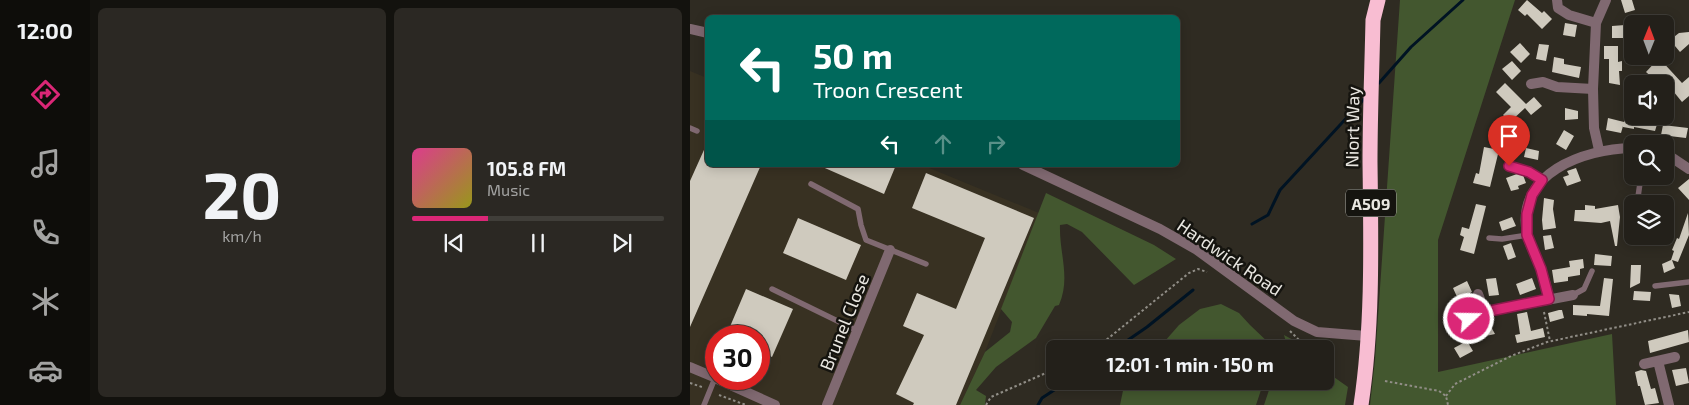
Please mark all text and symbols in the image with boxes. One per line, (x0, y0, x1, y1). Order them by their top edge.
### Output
north arrow (1624, 15, 1674, 65)
map controls (1624, 15, 1674, 245)
text: 12:00 (17, 17, 73, 43)
text: 50 m (813, 34, 893, 76)
icon: left (730, 35, 795, 100)
button: sound (1624, 75, 1674, 125)
text: Troon Crescent (813, 76, 963, 102)
icon: directions (28, 77, 63, 112)
street label: Niort Way (1340, 86, 1364, 168)
pin (1488, 115, 1530, 166)
icon: arrive (1495, 122, 1523, 150)
icon: left (876, 130, 904, 158)
icon: ahead (929, 130, 957, 158)
icon: right (982, 130, 1010, 158)
button: search (1624, 135, 1674, 185)
icon: music (28, 146, 63, 181)
text: 20 (203, 154, 281, 232)
text: 105.8 FM (487, 157, 566, 180)
text: Music (487, 180, 530, 199)
road number: A509 (1346, 190, 1396, 217)
button: layers (1624, 195, 1674, 245)
street label: Hardwick Road (1173, 214, 1287, 300)
icon: phone (28, 215, 63, 250)
text: km/h (222, 226, 262, 245)
icon: previous (440, 229, 468, 257)
icon: pause (524, 229, 552, 257)
icon: next (608, 229, 636, 257)
street label: Brunel Close (815, 270, 873, 374)
icon: climate (28, 284, 63, 319)
position arrow (1442, 292, 1494, 344)
speed limit sign: 30 (705, 325, 770, 390)
icon: car (28, 353, 63, 388)
text: 12:01 · 1 min · 150 m (1106, 353, 1274, 376)

